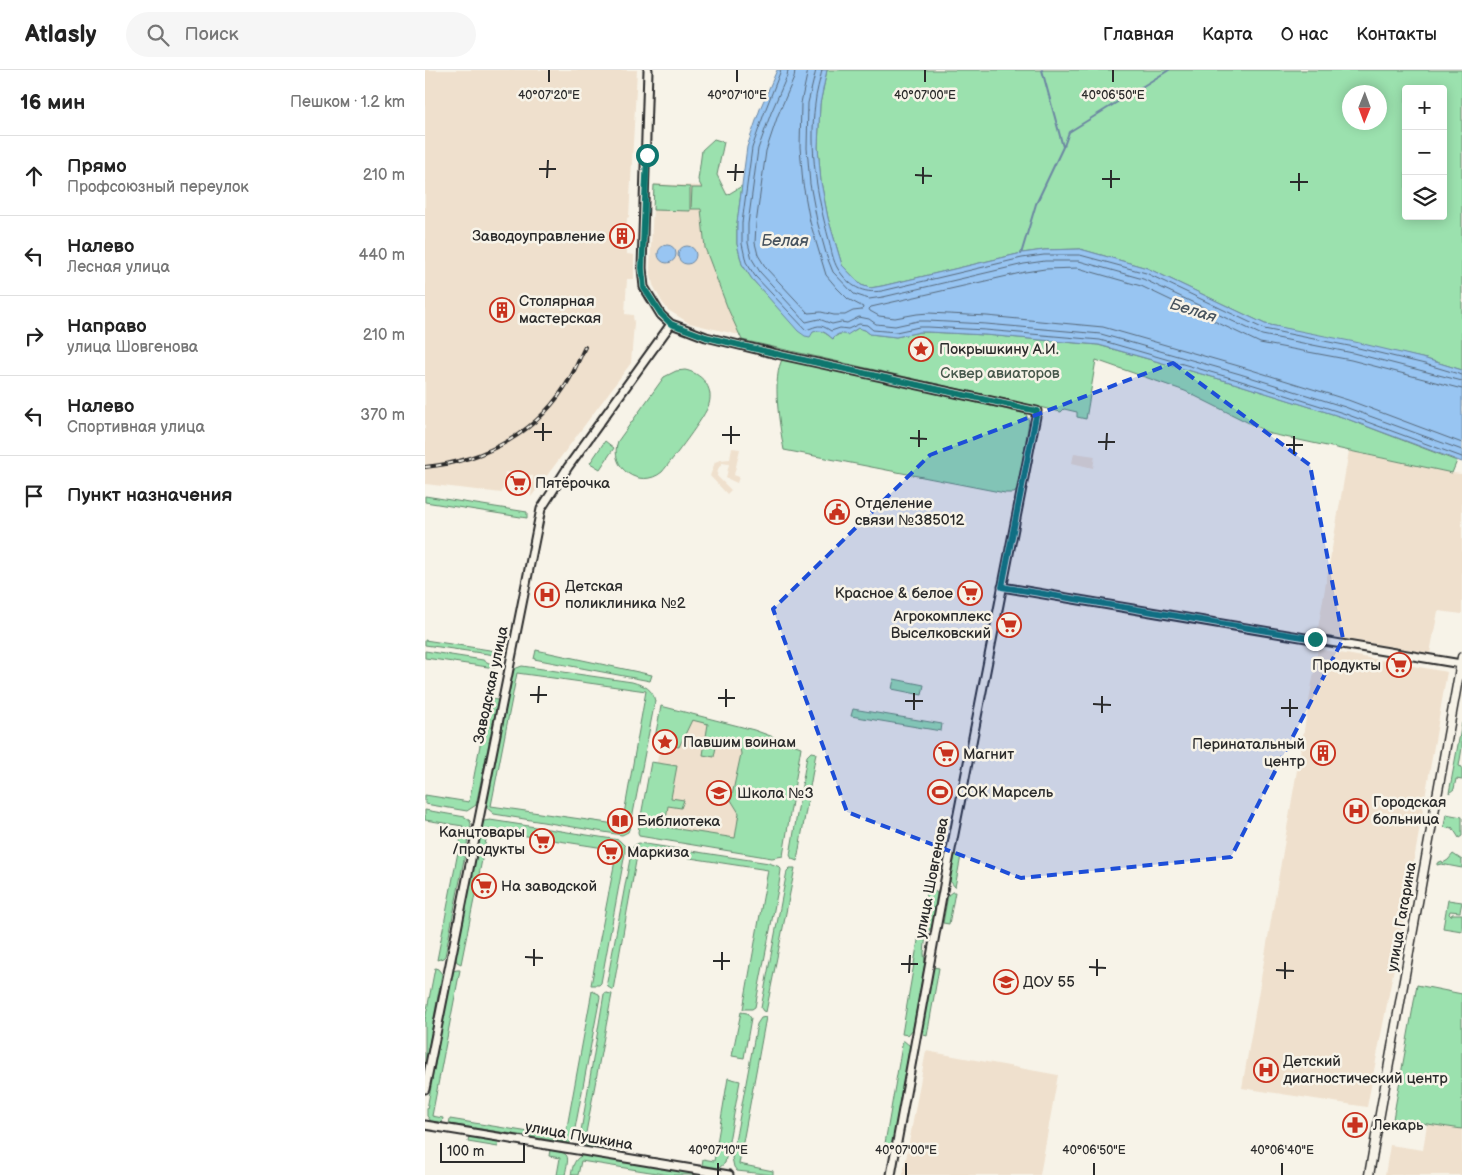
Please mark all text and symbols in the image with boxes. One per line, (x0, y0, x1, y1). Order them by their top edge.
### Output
search box (126, 12, 476, 57)
text: Atlasly (25, 20, 96, 49)
icon: search (144, 21, 172, 49)
text: Поиск (184, 23, 239, 46)
text: Главная (1103, 24, 1174, 45)
text: Карта (1202, 24, 1253, 45)
text: О нас (1281, 24, 1328, 45)
text: Контакты (1356, 24, 1437, 45)
north arrow (1342, 85, 1387, 130)
map controls (1402, 85, 1447, 220)
button: + (1402, 85, 1447, 130)
text: 40°07'20"E (518, 88, 580, 103)
text: 40°07'10"E (707, 88, 767, 103)
text: 40°07'00"E (894, 88, 956, 103)
text: 40°06'50"E (1081, 88, 1145, 103)
text: 16 мин (20, 90, 85, 115)
text: Пешком · 1.2 km (290, 93, 405, 112)
button: − (1402, 130, 1447, 175)
route start (636, 144, 659, 167)
text: Прямо (67, 155, 127, 178)
icon: ahead (20, 162, 48, 190)
text: 210 m (363, 166, 405, 185)
button: layers (1402, 175, 1447, 220)
text: Профсоюзный переулок (67, 178, 249, 197)
building icon: Заводоуправление (609, 223, 635, 249)
place label: Заводоуправление (472, 227, 605, 246)
water label: Белая (761, 232, 809, 251)
text: Налево (67, 235, 134, 258)
icon: left (20, 242, 48, 270)
text: 440 m (359, 246, 405, 265)
text: Лесная улица (67, 258, 170, 277)
place label: Столярная мастерская (519, 292, 601, 328)
water label: Белая (1168, 295, 1219, 327)
building icon: Столярная мастерская (489, 297, 515, 323)
text: Направо (67, 315, 147, 338)
icon: right (20, 322, 48, 350)
text: 210 m (363, 326, 405, 345)
place icon: Покрышкину А.И. (908, 336, 934, 362)
text: улица Шовгенова (67, 338, 198, 357)
place label: Покрышкину А.И. (939, 340, 1059, 359)
park label: Сквер авиаторов (940, 364, 1060, 383)
text: Налево (67, 395, 134, 418)
icon: left (20, 402, 48, 430)
text: 370 m (360, 406, 405, 425)
text: Спортивная улица (67, 418, 205, 437)
supermarket icon: Пятёрочка (505, 470, 531, 496)
place label: Пятёрочка (535, 474, 610, 493)
icon: arrive (20, 482, 48, 510)
text: Пункт назначения (67, 484, 232, 507)
place label: Отделение связи №385012 (855, 494, 964, 530)
public building icon: Отделение связи №385012 (824, 499, 850, 525)
place label: Детская поликлиника №2 (565, 577, 686, 613)
supermarket icon: Красное & белое (957, 580, 983, 606)
hospital icon: Детская поликлиника №2 (534, 582, 560, 608)
place label: Красное & белое (835, 584, 953, 603)
place label: Агрокомплекс Выселковский (891, 607, 992, 643)
supermarket icon: Агрокомплекс Выселковский (996, 612, 1022, 638)
street label: Заводская улица (469, 624, 513, 746)
route end (1304, 628, 1327, 651)
supermarket icon: Продукты (1386, 652, 1412, 678)
place label: Продукты (1312, 656, 1381, 675)
place icon: Павшим воинам (652, 729, 678, 755)
place label: Павшим воинам (683, 733, 796, 752)
place label: Перинатальный центр (1192, 735, 1306, 771)
building icon: Перинатальный центр (1310, 740, 1336, 766)
supermarket icon: Магнит (933, 741, 959, 767)
place label: Магнит (963, 745, 1014, 764)
sports icon: СОК Марсель (927, 779, 953, 805)
school or university icon: Школа №3 (706, 780, 732, 806)
place label: СОК Марсель (957, 783, 1054, 802)
place label: Школа №3 (737, 784, 814, 803)
place label: Городская больница (1373, 793, 1446, 829)
hospital icon: Городская больница (1343, 798, 1369, 824)
library icon: Библиотека (607, 808, 633, 834)
place label: Библиотека (637, 812, 720, 831)
street label: улица Шовгенова (911, 816, 953, 940)
place label: Канцтовары /продукты (439, 823, 525, 859)
supermarket icon: Канцтовары /продукты (529, 828, 555, 854)
supermarket icon: Маркиза (597, 839, 623, 865)
place label: Маркиза (627, 843, 689, 862)
street label: улица Гагарина (1383, 860, 1421, 973)
supermarket icon: На заводской (471, 873, 497, 899)
place label: На заводской (501, 877, 597, 896)
school or university icon: ДОУ 55 (993, 969, 1019, 995)
place label: ДОУ 55 (1023, 973, 1075, 992)
place label: Детский диагностический центр (1283, 1052, 1448, 1088)
hospital icon: Детский диагностический центр (1253, 1057, 1279, 1083)
pharmacy icon: Лекарь (1342, 1112, 1368, 1138)
place label: Лекарь (1372, 1116, 1424, 1135)
street label: улица Пушкина (524, 1117, 634, 1155)
scale bar (440, 1140, 525, 1163)
text: 100 m (447, 1143, 484, 1160)
text: 40°07'10"E (688, 1143, 748, 1158)
text: 40°07'00"E (875, 1143, 937, 1158)
text: 40°06'50"E (1062, 1143, 1126, 1158)
text: 40°06'40"E (1250, 1143, 1314, 1158)

